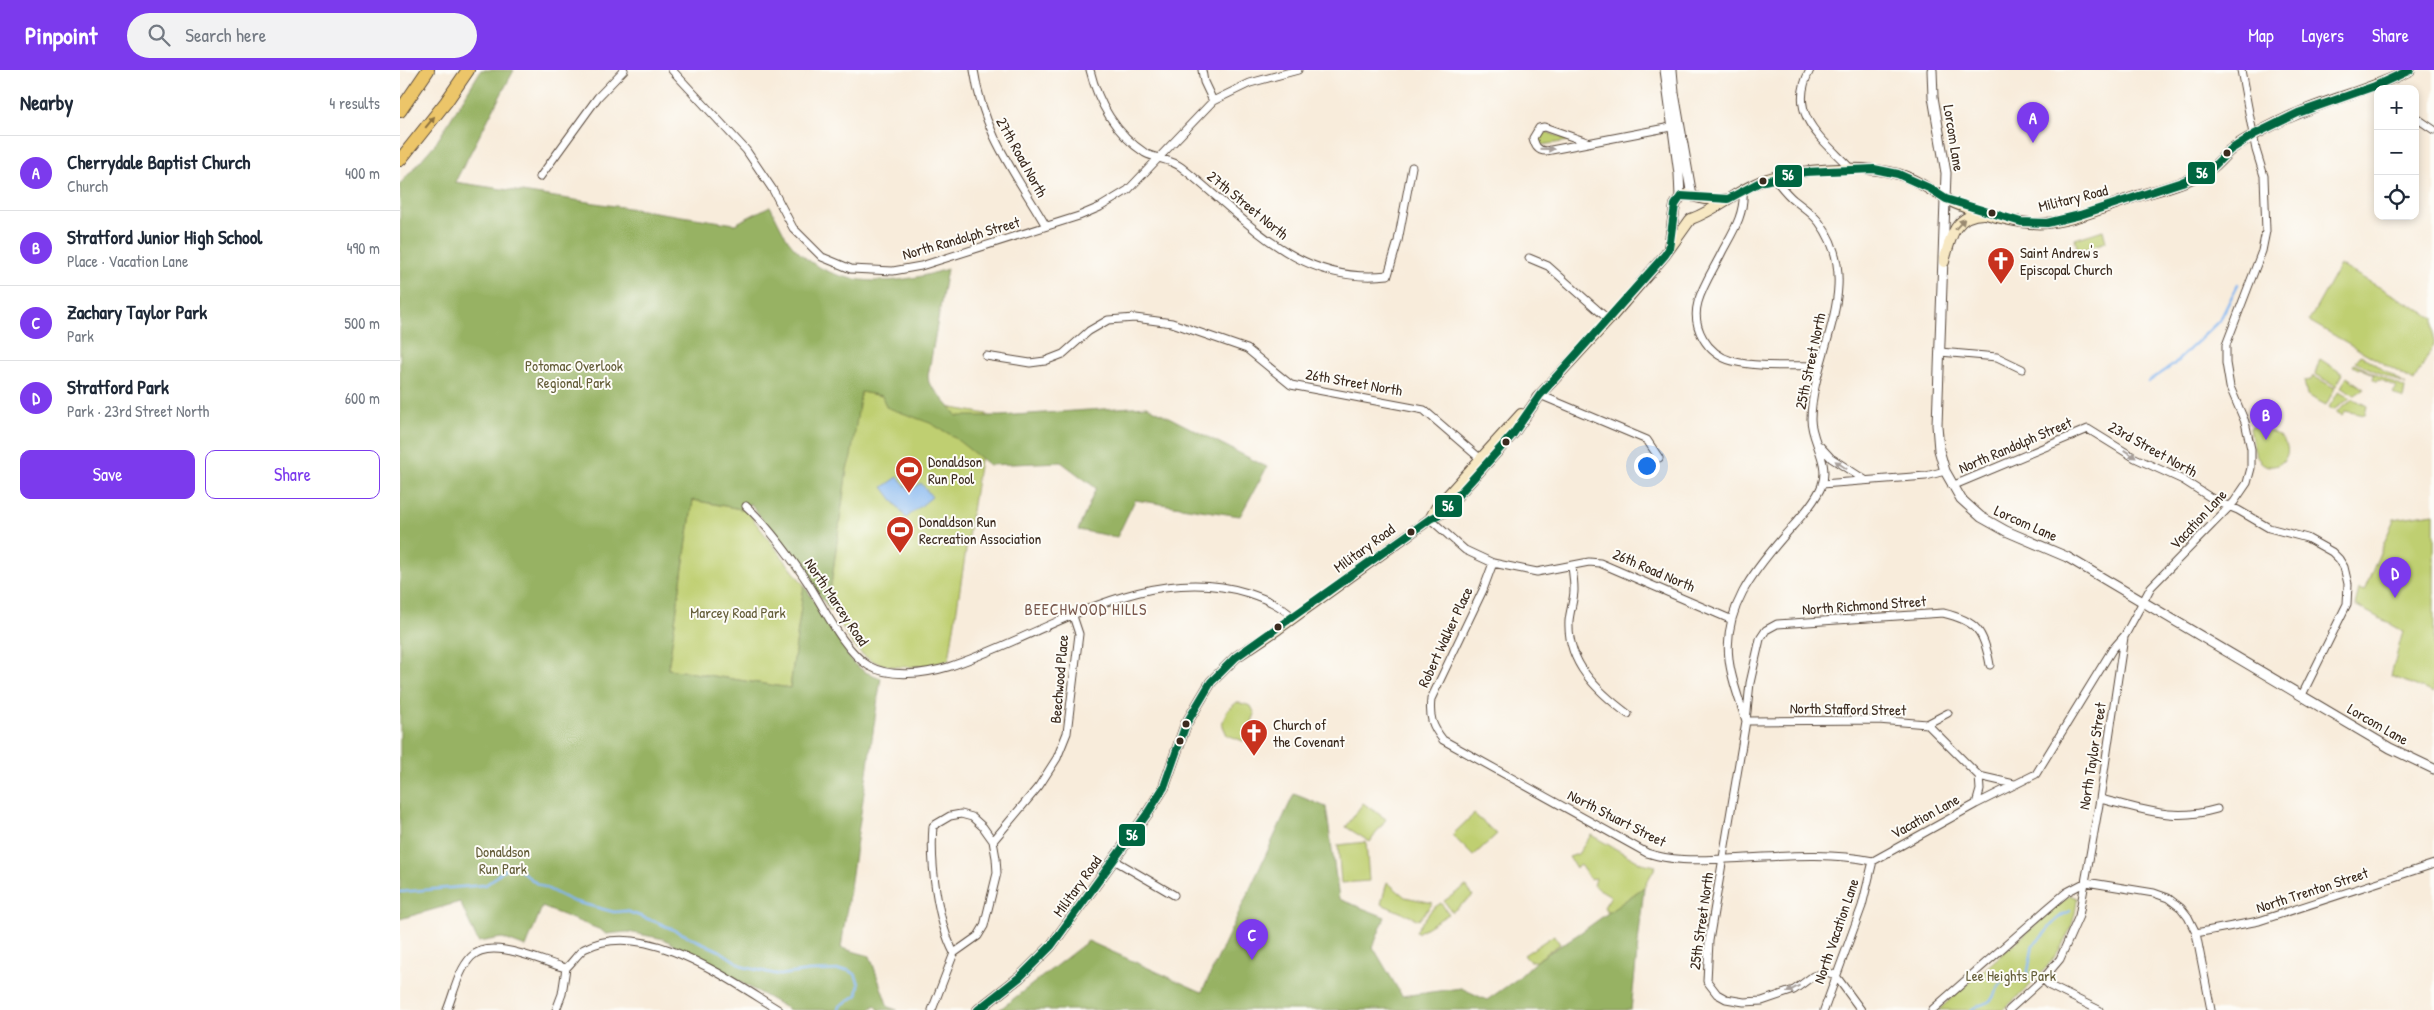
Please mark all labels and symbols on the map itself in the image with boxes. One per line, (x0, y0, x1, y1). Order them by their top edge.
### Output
pin: A (2017, 102, 2049, 143)
street label: Lorcom Lane (1938, 103, 1970, 173)
street label: 27th Road North (991, 113, 1053, 201)
one-way arrow (425, 116, 436, 129)
one-way arrow (1540, 146, 1556, 154)
unlabelled marker (2222, 148, 2232, 158)
line badge: 56 (2187, 161, 2216, 185)
text: 56 (2196, 163, 2208, 182)
line badge: 56 (1774, 164, 1803, 188)
text: 56 (1782, 165, 1794, 184)
street label: 27th Street North (1203, 166, 1293, 244)
unlabelled marker (1758, 176, 1768, 186)
street label: Military Road (2036, 179, 2110, 217)
unlabelled marker (1987, 208, 1997, 218)
street label: North Randolph Street (900, 211, 1023, 265)
one-way arrow (1954, 218, 1965, 230)
place label: Saint Andrew's Episcopal Church (2020, 242, 2112, 280)
church icon: Saint Andrew's Episcopal Church (1986, 246, 2016, 285)
street label: 25th Street North (1790, 311, 1830, 411)
park label: Potomac Overlook Regional Park (525, 355, 623, 393)
street label: 26th Street North (1304, 363, 1404, 401)
pin: B (2250, 399, 2282, 440)
street label: North Randolph Street (1955, 411, 2076, 478)
street label: 23rd Street North (2105, 416, 2201, 482)
unlabelled marker (1501, 437, 1511, 447)
one-way arrow (2123, 449, 2136, 459)
place label: Donaldson Run Pool (928, 451, 982, 489)
your location (1634, 453, 1660, 479)
sports icon: Donaldson Run Pool (894, 455, 924, 494)
one-way arrow (1834, 460, 1847, 470)
street label: Vacation Lane (2165, 484, 2231, 554)
line badge: 56 (1434, 494, 1463, 518)
text: 56 (1442, 496, 1454, 515)
street label: Lorcom Lane (1991, 500, 2061, 546)
place label: Donaldson Run Recreation Association (919, 511, 1042, 549)
sports icon: Donaldson Run Recreation Association (885, 515, 915, 554)
street label: Military Road (1329, 519, 1399, 577)
unlabelled marker (1406, 527, 1416, 537)
street label: 26th Road North (1610, 543, 1698, 597)
street label: North Marcey Road (800, 554, 874, 650)
pin: D (2379, 557, 2411, 598)
street label: Robert Walker Place (1412, 583, 1478, 691)
street label: North Richmond Street (1801, 590, 1928, 620)
district label: BEECHWOOD HILLS (1025, 598, 1147, 620)
park label: Marcey Road Park (690, 602, 786, 623)
unlabelled marker (1273, 622, 1283, 632)
street label: Beechwood Place (1045, 634, 1073, 724)
street label: North Stafford Street (1790, 697, 1907, 721)
street label: Lorcom Lane (2344, 698, 2412, 750)
street label: North Taylor Street (2073, 700, 2111, 811)
place label: Church of the Covenant (1273, 714, 1346, 752)
church icon: Church of the Covenant (1239, 718, 1269, 757)
unlabelled marker (1181, 719, 1191, 729)
unlabelled marker (1175, 736, 1185, 746)
street label: North Stuart Street (1564, 784, 1671, 852)
street label: Vacation Lane (1887, 789, 1963, 843)
line badge: 56 (1118, 823, 1146, 847)
text: 56 (1126, 825, 1138, 844)
park label: Donaldson Run Park (476, 841, 530, 879)
street label: Military Road (1048, 851, 1106, 921)
street label: North Trenton Street (2253, 862, 2371, 918)
street label: 25th Street North (1684, 871, 1718, 971)
street label: North Vacation Lane (1808, 876, 1864, 986)
pin: C (1236, 919, 1268, 960)
park label: Lee Heights Park (1966, 965, 2056, 986)
one-way arrow (1786, 985, 1800, 994)

